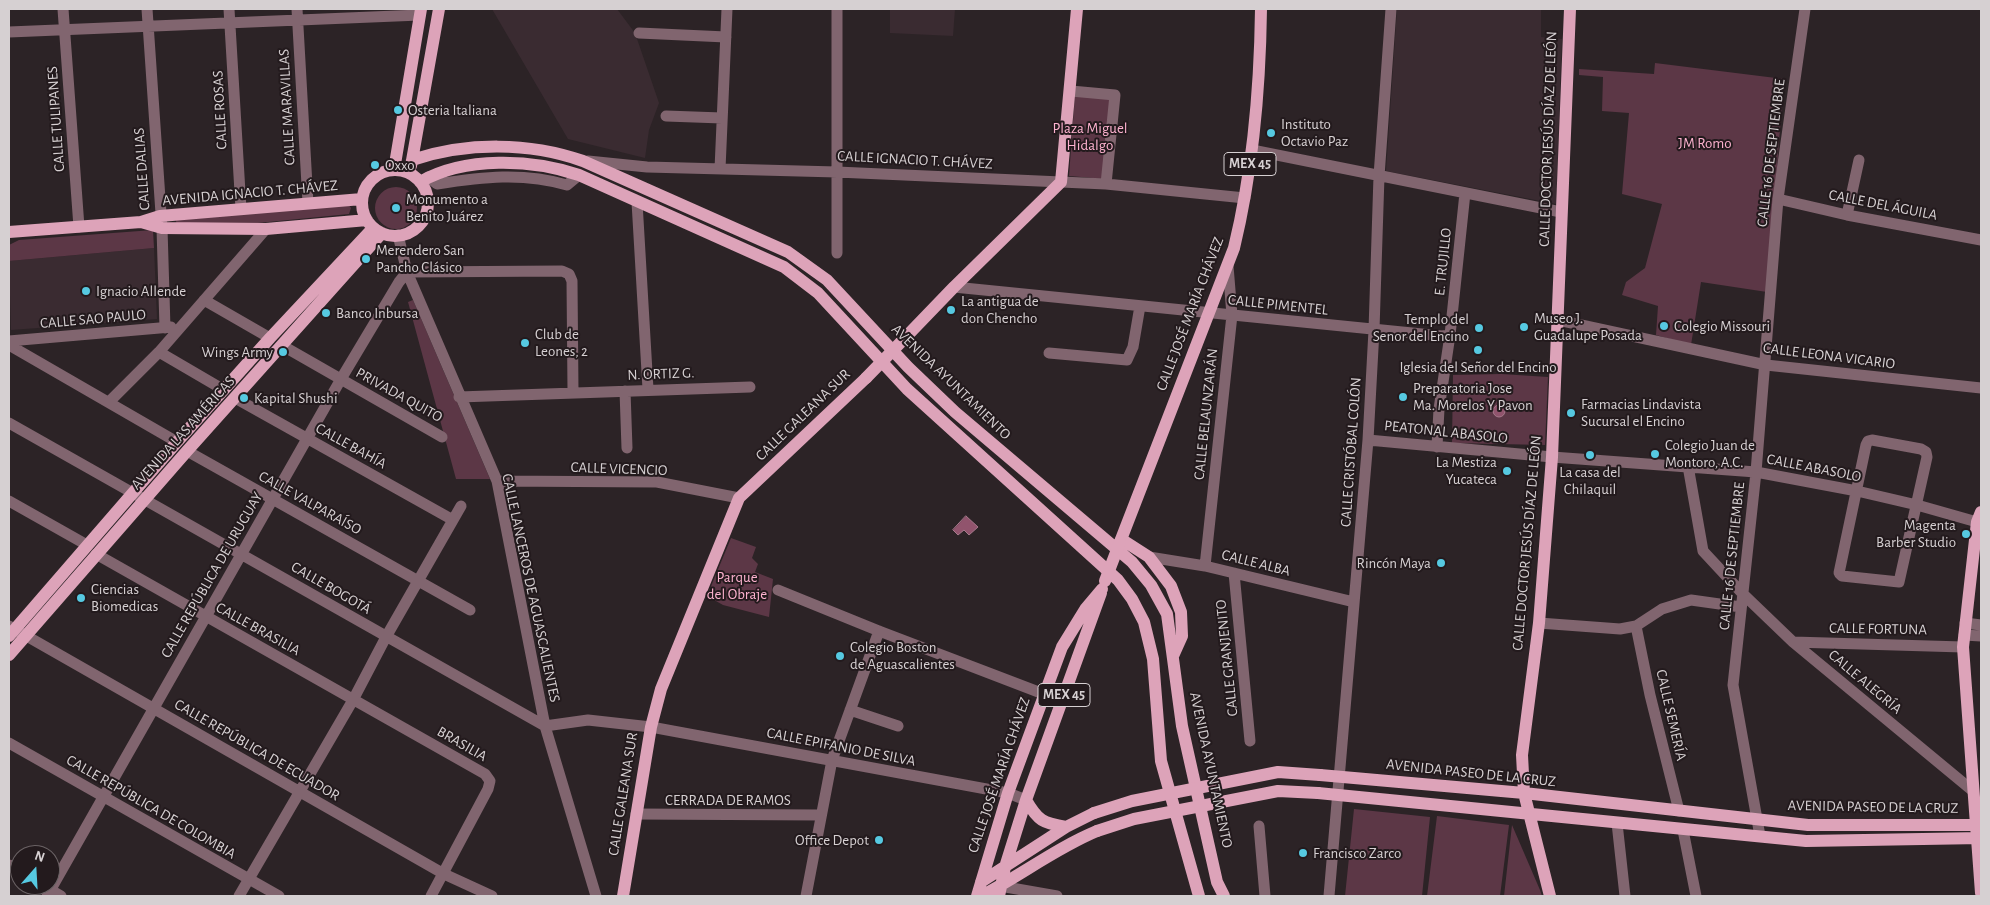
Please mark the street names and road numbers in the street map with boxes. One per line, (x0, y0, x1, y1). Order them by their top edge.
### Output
street label: CALLE DOCTOR JESÚS DÍAZ DE LEÓN (1535, 31, 1561, 247)
street label: CALLE MARAVILLAS (275, 48, 299, 166)
street label: CALLE TULIPANES (43, 66, 69, 172)
street label: CALLE ROSAS (209, 70, 231, 150)
street label: CALLE 16 DE SEPTIEMBRE (1753, 78, 1789, 228)
street label: CALLE DALIAS (130, 127, 154, 211)
street label: CALLE IGNACIO T. CHÁVEZ (837, 147, 993, 173)
road number: MEX 45 (1224, 152, 1276, 175)
street label: AVENIDA IGNACIO T. CHÁVEZ (162, 176, 338, 210)
street label: CALLE DEL ÁGUILA (1827, 186, 1939, 224)
street label: E. TRUJILLO (1430, 227, 1456, 297)
street label: CALLE JOSÉ MARÍA CHÁVEZ (1152, 235, 1228, 393)
street label: CALLE PIMENTEL (1227, 291, 1329, 319)
street label: CALLE SAO PAULO (39, 305, 147, 333)
street label: AVENIDA AYUNTAMIENTO (888, 320, 1014, 444)
street label: CALLE LEONA VICARIO (1762, 339, 1896, 373)
street label: CALLE BELAUNZARÁN (1190, 347, 1222, 481)
street label: PRIVADA QUITO (352, 364, 446, 426)
street label: N. ORTIZ G. (627, 364, 695, 384)
street label: CALLE GALEANA SUR (752, 365, 854, 465)
street label: AVENIDA LAS AMÉRICAS (127, 372, 239, 494)
street label: CALLE CRISTÓBAL COLÓN (1337, 376, 1365, 528)
street label: PEATONAL ABASOLO (1383, 417, 1509, 447)
street label: CALLE BAHÍA (312, 419, 390, 473)
street label: CALLE DOCTOR JESÚS DÍAZ DE LEÓN (1509, 435, 1545, 651)
street label: CALLE ABASOLO (1765, 450, 1863, 486)
street label: CALLE VICENCIO (570, 458, 668, 480)
street label: CALLE VALPARAÍSO (255, 467, 365, 539)
street label: CALLE LANCEROS DE AGUASCALIENTES (498, 472, 564, 704)
street label: CALLE 16 DE SEPTIEMBRE (1715, 481, 1749, 631)
street label: CALLE REPÚBLICA DE URUGUAY (157, 489, 267, 661)
street label: CALLE ALBA (1220, 546, 1292, 580)
street label: CALLE BOGOTÁ (288, 558, 374, 618)
street label: CALLE BRASILIA (213, 598, 303, 660)
street label: CALLE GRANJENITO (1212, 599, 1242, 717)
street label: CALLE FORTUNA (1829, 619, 1927, 639)
street label: CALLE ALEGRÍA (1825, 646, 1905, 718)
street label: CALLE SEMERÍA (1652, 668, 1690, 762)
road number: MEX 45 (1038, 684, 1090, 706)
street label: AVENIDA AYUNTAMIENTO (1186, 690, 1236, 850)
street label: CALLE REPÚBLICA DE ECUADOR (171, 695, 343, 805)
street label: CALLE JOSÉ MARÍA CHÁVEZ (964, 695, 1034, 855)
street label: BRASILIA (434, 722, 490, 766)
street label: CALLE EPIFANIO DE SILVA (765, 724, 917, 770)
street label: CALLE GALEANA SUR (604, 731, 642, 857)
street label: CALLE REPÚBLICA DE COLOMBIA (63, 751, 239, 863)
street label: AVENIDA PASEO DE LA CRUZ (1385, 755, 1557, 791)
street label: CERRADA DE RAMOS (665, 791, 791, 809)
street label: AVENIDA PASEO DE LA CRUZ (1788, 797, 1958, 817)

